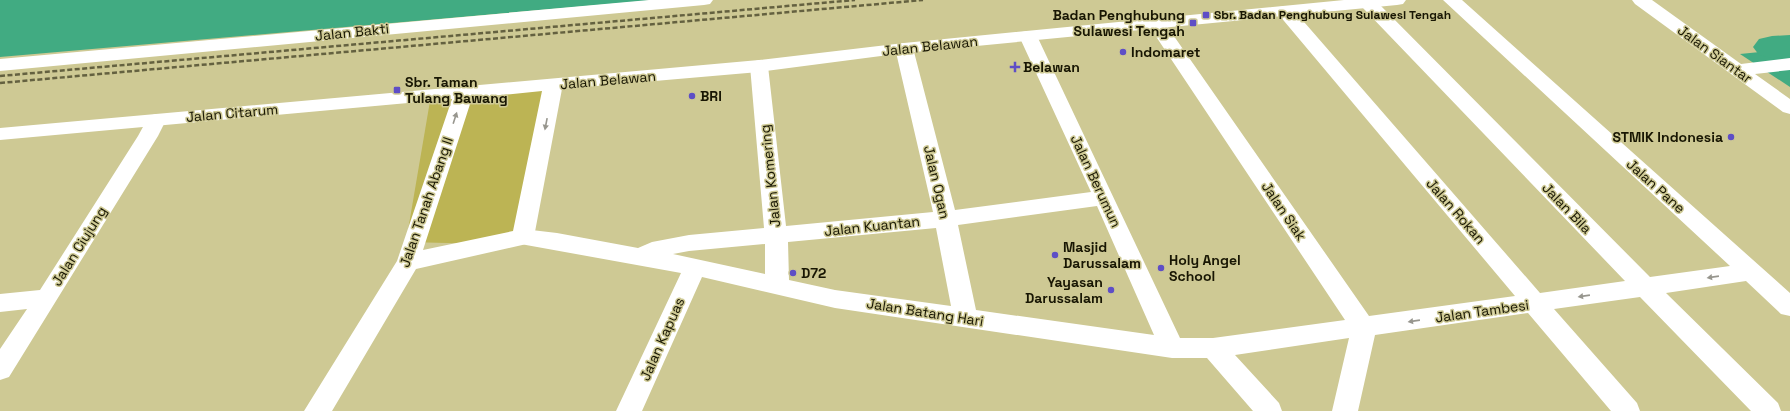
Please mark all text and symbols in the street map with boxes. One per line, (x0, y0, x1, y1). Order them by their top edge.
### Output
place label: Badan Penghubung Sulawesi Tengah (1052, 6, 1185, 40)
place label: Sbr. Badan Penghubung Sulawesi Tengah (1214, 7, 1451, 23)
marker: Sbr. Badan Penghubung Sulawesi Tengah (1201, 10, 1211, 20)
marker: Badan Penghubung Sulawesi Tengah (1188, 18, 1198, 28)
street label: Jalan Bakti (314, 19, 390, 45)
street label: Jalan Siantar (1674, 21, 1756, 87)
street label: Jalan Belawan (881, 32, 979, 60)
place label: Indomaret (1131, 43, 1200, 61)
marker: Indomaret (1118, 47, 1128, 57)
place label: Belawan (1023, 58, 1080, 76)
marker: Belawan (1010, 62, 1020, 72)
street label: Jalan Belawan (559, 67, 657, 93)
place label: Sbr. Taman Tulang Bawang (405, 73, 508, 107)
marker: Sbr. Taman Tulang Bawang (392, 85, 402, 95)
place label: BRI (700, 87, 722, 105)
marker: BRI (687, 91, 697, 101)
street label: Jalan Citarum (185, 100, 279, 126)
one-way arrow (453, 112, 459, 124)
one-way arrow (542, 118, 548, 130)
street label: Jalan Komering (756, 124, 784, 228)
place label: STMIK Indonesia (1613, 128, 1723, 146)
street label: Jalan Berumun (1067, 132, 1125, 230)
marker: STMIK Indonesia (1726, 132, 1736, 142)
street label: Jalan Tanah Abang II (395, 134, 457, 270)
street label: Jalan Ogan (920, 144, 954, 220)
street label: Jalan Pane (1623, 155, 1689, 217)
street label: Jalan Rokan (1423, 174, 1489, 248)
street label: Jalan Siak (1258, 178, 1311, 244)
street label: Jalan Bila (1538, 179, 1596, 237)
street label: Jalan Ciujung (47, 203, 111, 289)
street label: Jalan Kuantan (823, 212, 921, 240)
place label: Masjid Darussalam (1063, 238, 1141, 272)
marker: Masjid Darussalam (1050, 250, 1060, 260)
place label: Holy Angel School (1169, 251, 1241, 285)
marker: Holy Angel School (1156, 263, 1166, 273)
place label: D72 (801, 264, 826, 282)
marker: D72 (788, 268, 798, 278)
place label: Yayasan Darussalam (1025, 273, 1103, 307)
one-way arrow (1707, 274, 1719, 280)
marker: Yayasan Darussalam (1106, 285, 1116, 295)
one-way arrow (1578, 293, 1590, 299)
street label: Jalan Batang Hari (865, 294, 985, 330)
street label: Jalan Kapuas (636, 295, 688, 383)
street label: Jalan Tambesi (1434, 296, 1530, 326)
one-way arrow (1408, 318, 1420, 324)

